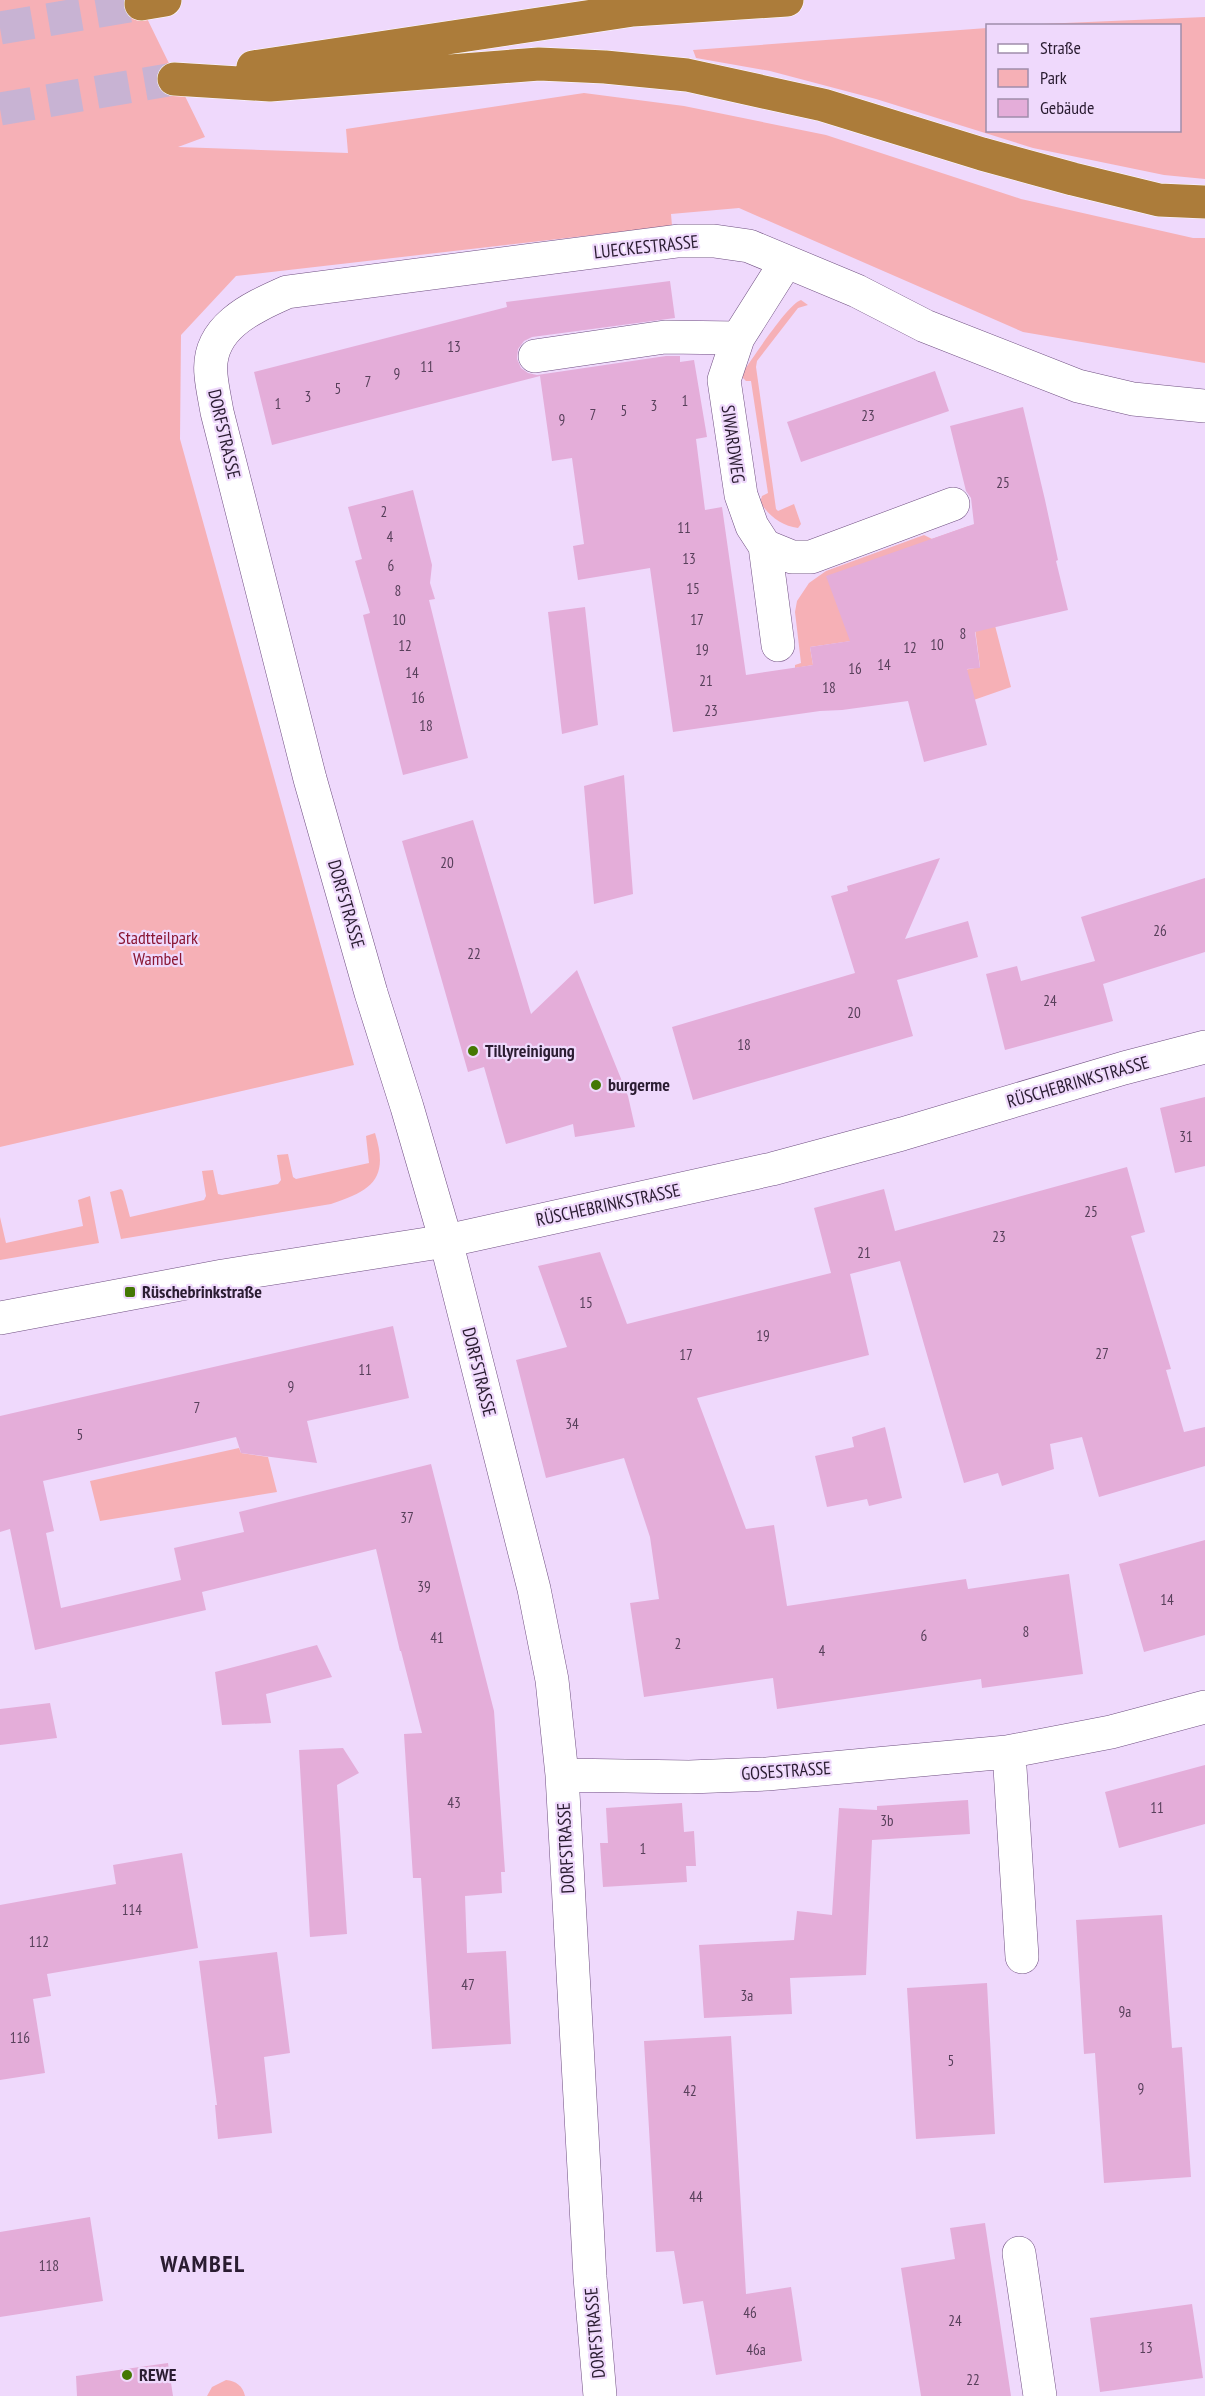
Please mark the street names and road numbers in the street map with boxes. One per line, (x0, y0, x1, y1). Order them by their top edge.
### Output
street label: LUECKESTRASSE (593, 230, 699, 263)
street label: DORFSTRASSE (203, 387, 246, 481)
street label: SIWARDWEG (717, 403, 750, 485)
street label: DORFSTRASSE (323, 857, 370, 951)
street label: RÜSCHEBRINKSTRASSE (1004, 1050, 1152, 1113)
street label: RÜSCHEBRINKSTRASSE (534, 1178, 682, 1231)
street label: DORFSTRASSE (457, 1325, 502, 1419)
street label: GOSESTRASSE (740, 1756, 832, 1785)
street label: DORFSTRASSE (552, 1802, 579, 1894)
street label: DORFSTRASSE (579, 2287, 610, 2379)

